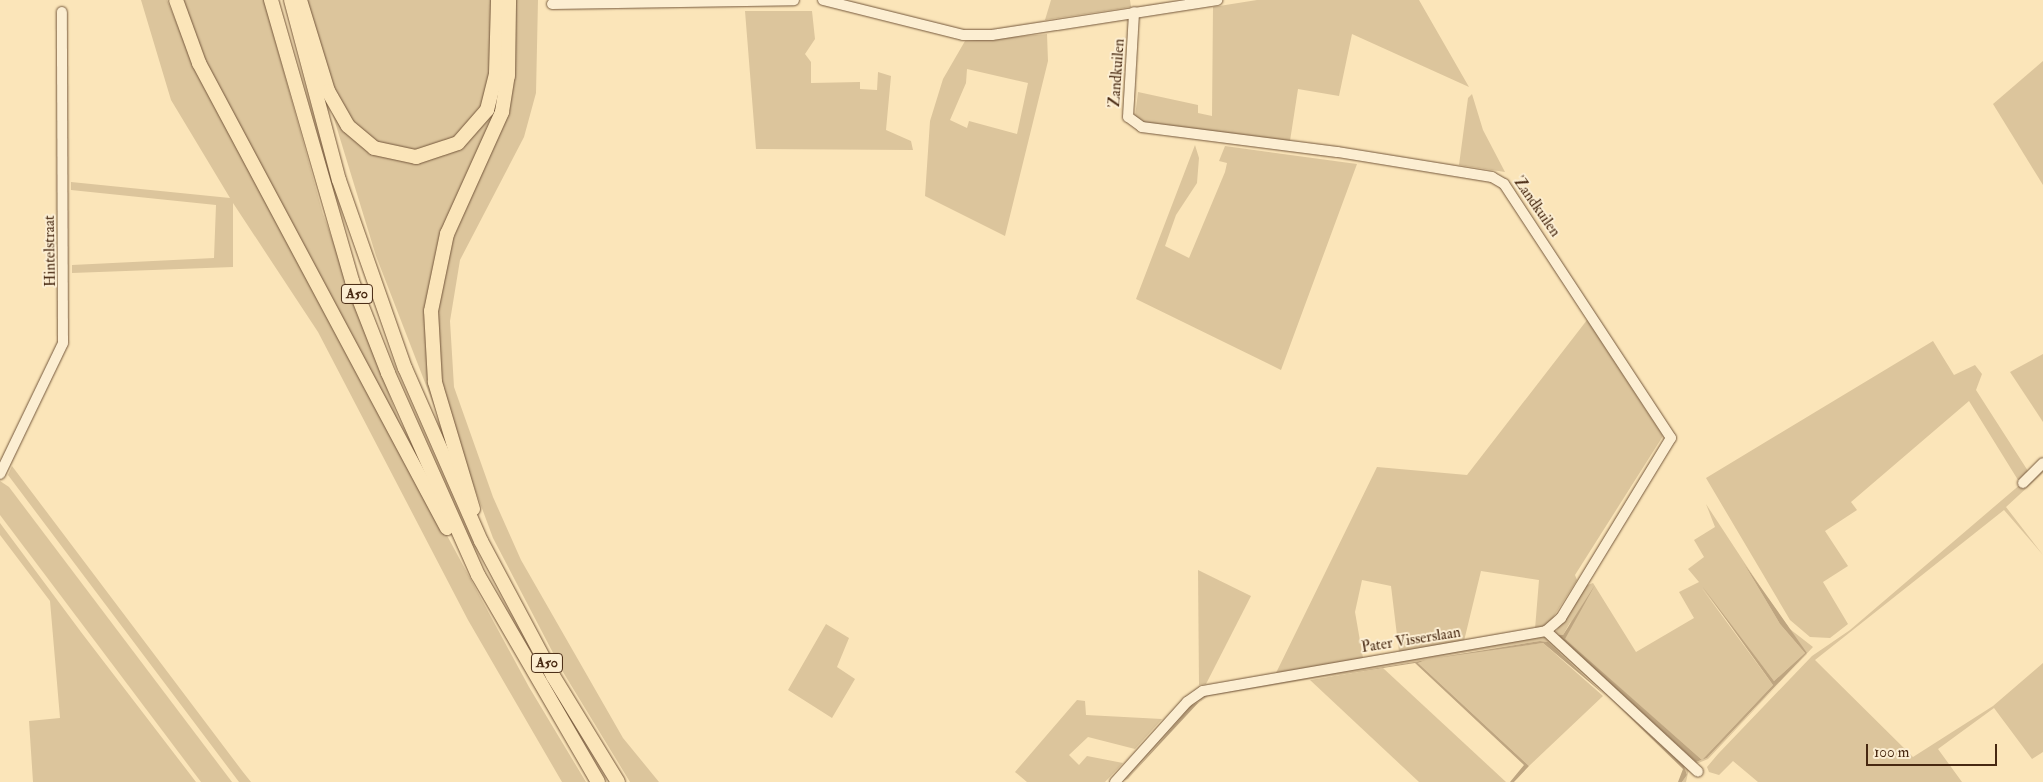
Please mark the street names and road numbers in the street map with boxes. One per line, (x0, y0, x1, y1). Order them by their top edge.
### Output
street label: Zandkuilen (1106, 38, 1128, 108)
street label: Zandkuilen (1510, 174, 1564, 240)
street label: Hintelstraat (40, 215, 60, 287)
road number: A50 (341, 282, 373, 306)
street label: Pater Visserslaan (1360, 623, 1462, 657)
road number: A50 (531, 651, 563, 674)

